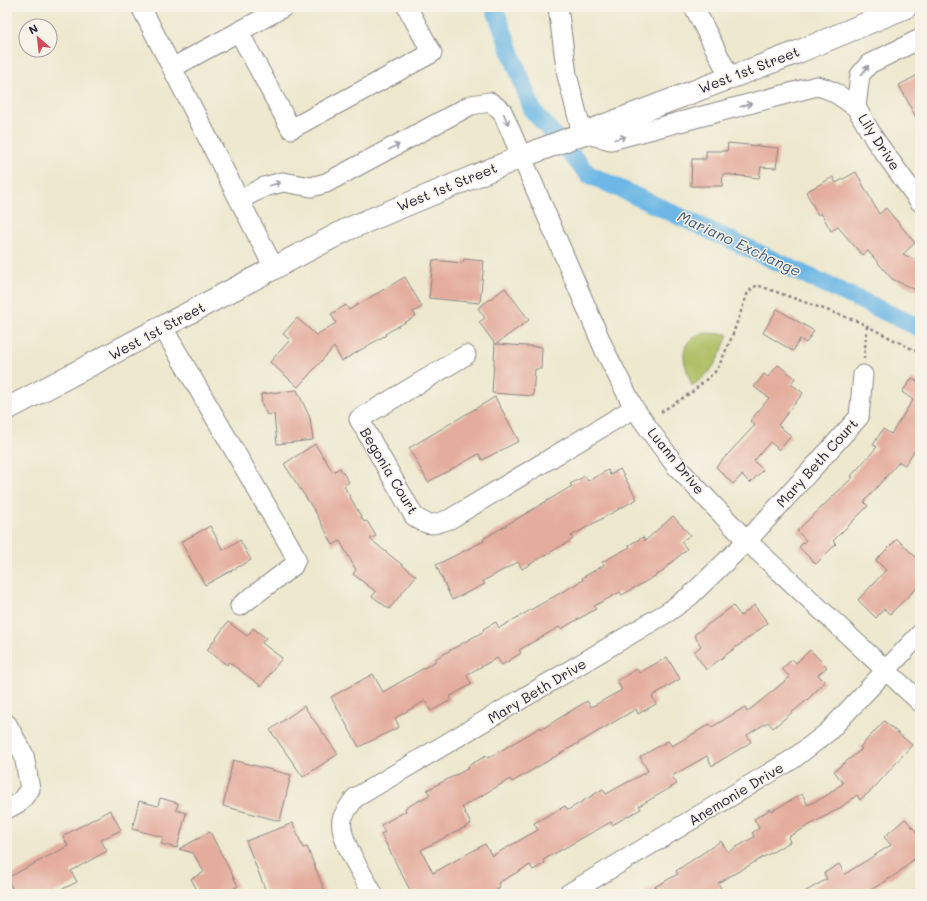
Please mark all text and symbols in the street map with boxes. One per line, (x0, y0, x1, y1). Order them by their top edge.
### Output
north arrow (18, 18, 58, 58)
text: N (26, 20, 40, 37)
street label: West 1st Street (696, 42, 802, 98)
one-way arrow (860, 64, 869, 75)
one-way arrow (739, 101, 752, 108)
street label: Lily Drive (854, 110, 905, 174)
one-way arrow (502, 112, 510, 124)
one-way arrow (613, 134, 626, 141)
one-way arrow (388, 143, 400, 150)
street label: West 1st Street (394, 158, 500, 215)
one-way arrow (268, 180, 281, 187)
water label: Mariano Exchange (675, 206, 804, 280)
street label: West 1st Street (105, 297, 208, 364)
street label: Mary Beth Court (772, 414, 862, 511)
street label: Luann Drive (644, 423, 709, 498)
street label: Begonia Court (356, 424, 423, 518)
street label: Mary Beth Drive (484, 654, 589, 727)
street label: Anemonie Drive (685, 758, 787, 829)

